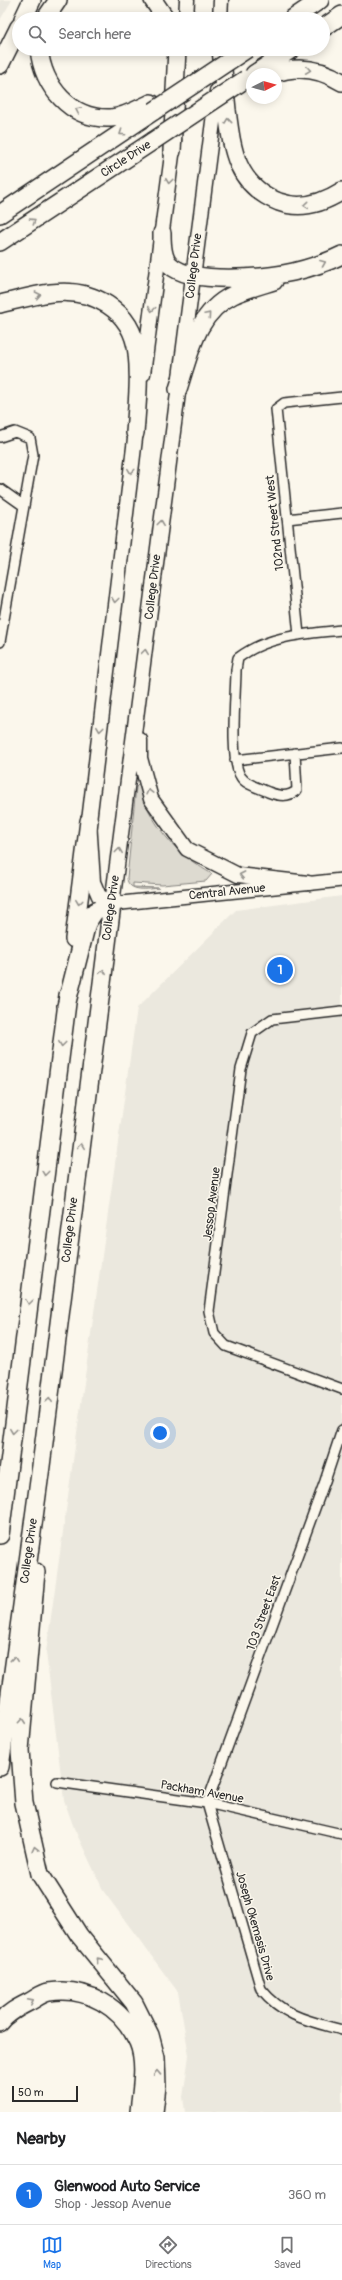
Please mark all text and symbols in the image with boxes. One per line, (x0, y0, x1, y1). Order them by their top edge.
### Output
search box (12, 12, 330, 56)
icon: search (26, 23, 48, 45)
text: Search here (58, 25, 131, 44)
one-way arrow (305, 65, 312, 74)
north arrow (246, 68, 282, 104)
one-way arrow (75, 107, 82, 115)
one-way arrow (224, 118, 233, 124)
one-way arrow (119, 128, 126, 135)
street label: Circle Drive (98, 137, 154, 181)
one-way arrow (164, 177, 173, 184)
one-way arrow (303, 200, 309, 209)
one-way arrow (28, 218, 35, 225)
street label: College Drive (183, 232, 205, 299)
one-way arrow (320, 260, 327, 268)
one-way arrow (35, 292, 41, 300)
one-way arrow (148, 306, 157, 312)
one-way arrow (203, 312, 210, 319)
one-way arrow (127, 468, 136, 474)
street label: 102nd Street West (262, 474, 287, 572)
one-way arrow (156, 520, 165, 526)
street label: College Drive (142, 553, 164, 620)
one-way arrow (111, 597, 120, 603)
one-way arrow (140, 649, 149, 655)
one-way arrow (96, 726, 105, 732)
one-way arrow (145, 789, 154, 796)
one-way arrow (114, 848, 123, 855)
one-way arrow (239, 871, 245, 879)
street label: College Drive (99, 874, 123, 942)
street label: Central Avenue (188, 881, 266, 903)
one-way arrow (75, 899, 84, 905)
pin: 1 (267, 955, 293, 985)
one-way arrow (98, 969, 107, 975)
one-way arrow (57, 1041, 66, 1047)
one-way arrow (76, 1143, 85, 1149)
street label: Jessop Avenue (200, 1166, 224, 1242)
one-way arrow (41, 1170, 50, 1176)
street label: College Drive (59, 1196, 81, 1263)
one-way arrow (25, 1299, 34, 1305)
one-way arrow (44, 1397, 53, 1403)
your location (150, 1423, 170, 1443)
one-way arrow (9, 1428, 18, 1434)
street label: College Drive (17, 1517, 41, 1585)
street label: 103 Street East (243, 1573, 285, 1653)
one-way arrow (9, 1656, 18, 1662)
one-way arrow (18, 1718, 27, 1724)
street label: Packham Avenue (159, 1777, 245, 1807)
one-way arrow (31, 1846, 39, 1852)
street label: Joseph Okemasis Drive (232, 1870, 278, 1983)
one-way arrow (97, 1957, 104, 1965)
one-way arrow (27, 1998, 35, 2005)
one-way arrow (152, 2070, 161, 2076)
scale bar (12, 2084, 78, 2103)
text: 50 m (18, 2086, 44, 2099)
text: Nearby (16, 2128, 65, 2149)
text: Glenwood Auto Service (54, 2177, 200, 2196)
text: 1 (26, 2187, 32, 2203)
text: 360 m (288, 2187, 326, 2203)
text: Shop · Jessop Avenue (54, 2196, 171, 2212)
tab: Map (41, 2234, 63, 2271)
tab: Directions (145, 2234, 192, 2271)
tab: Saved (274, 2234, 301, 2271)

